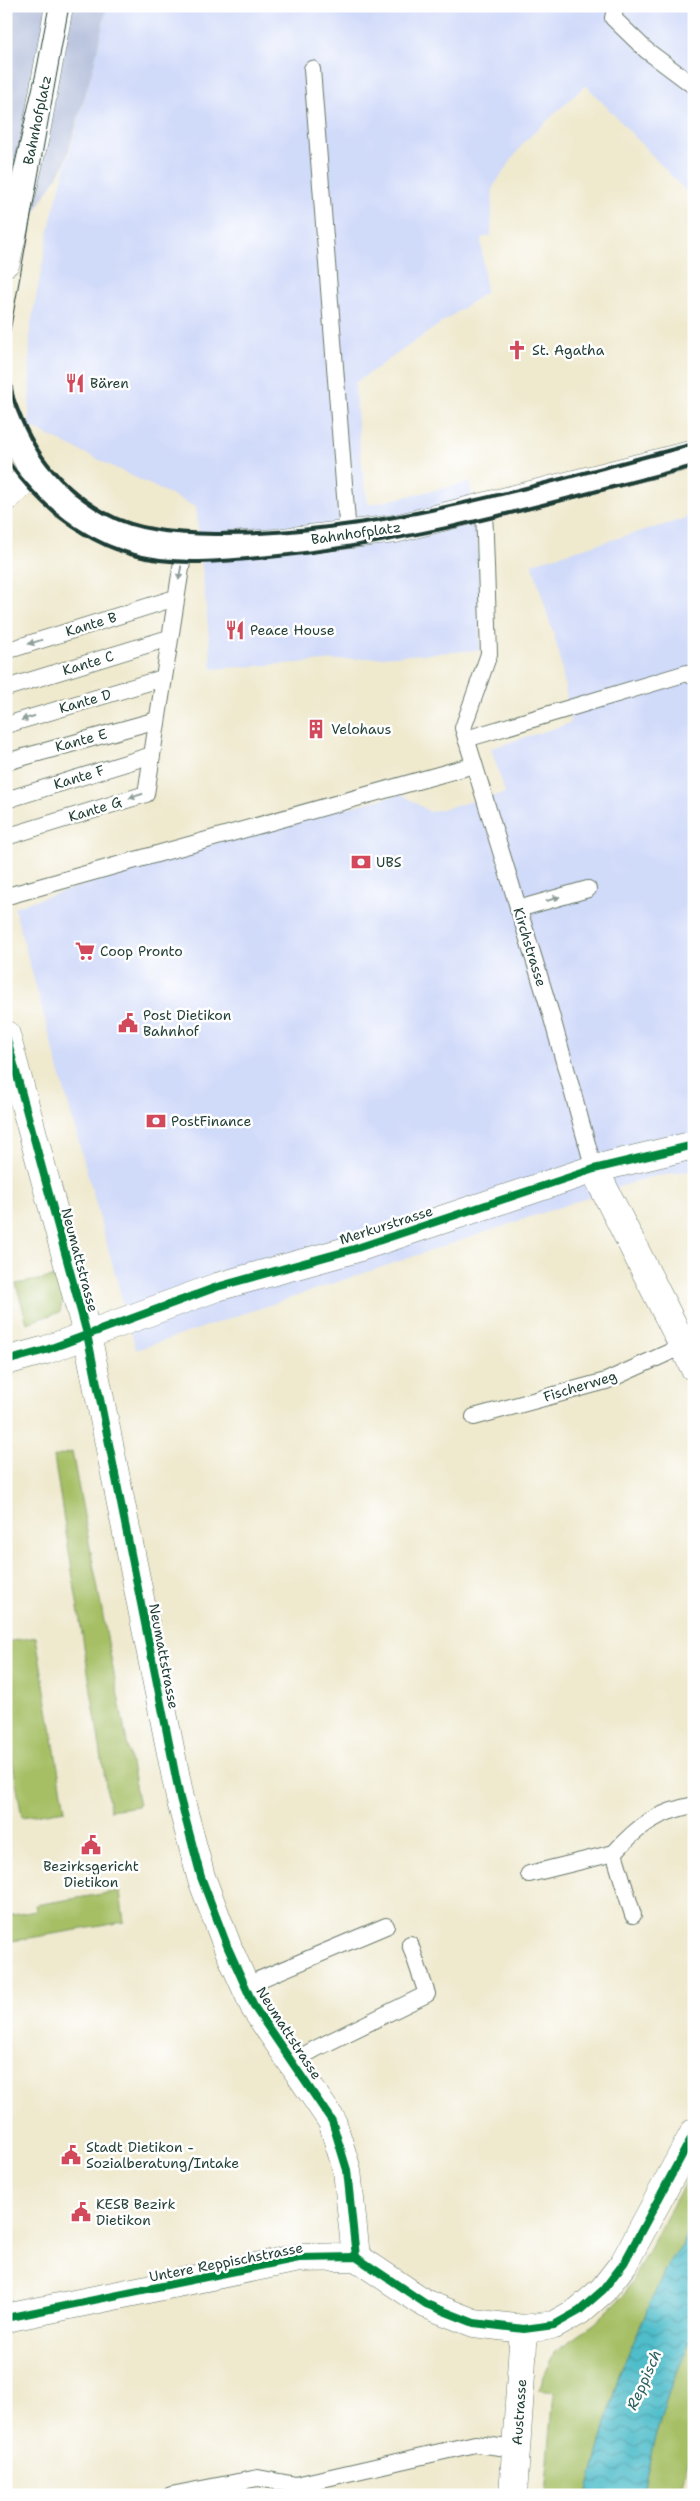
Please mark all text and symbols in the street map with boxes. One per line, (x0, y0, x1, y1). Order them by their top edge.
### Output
street label: Bahnhofplatz (19, 74, 55, 166)
church icon: St. Agatha (506, 339, 528, 361)
place label: St. Agatha (532, 341, 605, 359)
restaurant icon: Bären (64, 372, 86, 394)
place label: Bären (90, 374, 129, 392)
street label: Bahnhofplatz (310, 518, 402, 548)
one-way arrow (175, 566, 183, 582)
street label: Kante B (63, 608, 119, 640)
restaurant icon: Peace House (224, 619, 246, 641)
place label: Peace House (250, 621, 335, 639)
one-way arrow (27, 639, 42, 646)
street label: Kante C (60, 647, 116, 679)
street label: Kante D (57, 685, 113, 717)
one-way arrow (20, 715, 35, 723)
building icon: Velohaus (305, 718, 327, 740)
place label: Velohaus (331, 720, 392, 738)
street label: Kante E (53, 724, 109, 756)
street label: Kante F (51, 761, 107, 793)
street label: Kante G (66, 792, 124, 826)
one-way arrow (129, 793, 144, 801)
bank icon: UBS (350, 851, 372, 873)
place label: UBS (376, 853, 402, 871)
one-way arrow (546, 894, 561, 902)
street label: Kirchstrasse (509, 905, 551, 989)
supermarket icon: Coop Pronto (74, 940, 96, 962)
place label: Coop Pronto (100, 942, 183, 960)
place label: Post Dietikon Bahnhof (143, 1006, 232, 1040)
public building icon: Post Dietikon Bahnhof (117, 1012, 139, 1034)
bank icon: PostFinance (145, 1110, 167, 1132)
place label: PostFinance (171, 1112, 251, 1130)
street label: Merkurstrasse (337, 1201, 435, 1249)
street label: Neumattstrasse (57, 1206, 103, 1314)
street label: Fischerweg (541, 1366, 619, 1406)
street label: Neumattstrasse (145, 1602, 183, 1710)
public building icon: Bezirksgericht Dietikon (80, 1834, 102, 1856)
place label: Bezirksgericht Dietikon (43, 1857, 139, 1891)
street label: Neumattstrasse (252, 1983, 326, 2083)
place label: Stadt Dietikon - Sozialberatung/Intake (86, 2138, 239, 2172)
public building icon: Stadt Dietikon - Sozialberatung/Intake (60, 2144, 82, 2166)
place label: KESB Bezirk Dietikon (96, 2195, 176, 2229)
public building icon: KESB Bezirk Dietikon (70, 2201, 92, 2223)
street label: Untere Reppischstrasse (148, 2238, 305, 2286)
water label: Reppisch (622, 2347, 666, 2413)
street label: Austrasse (508, 2378, 530, 2446)

